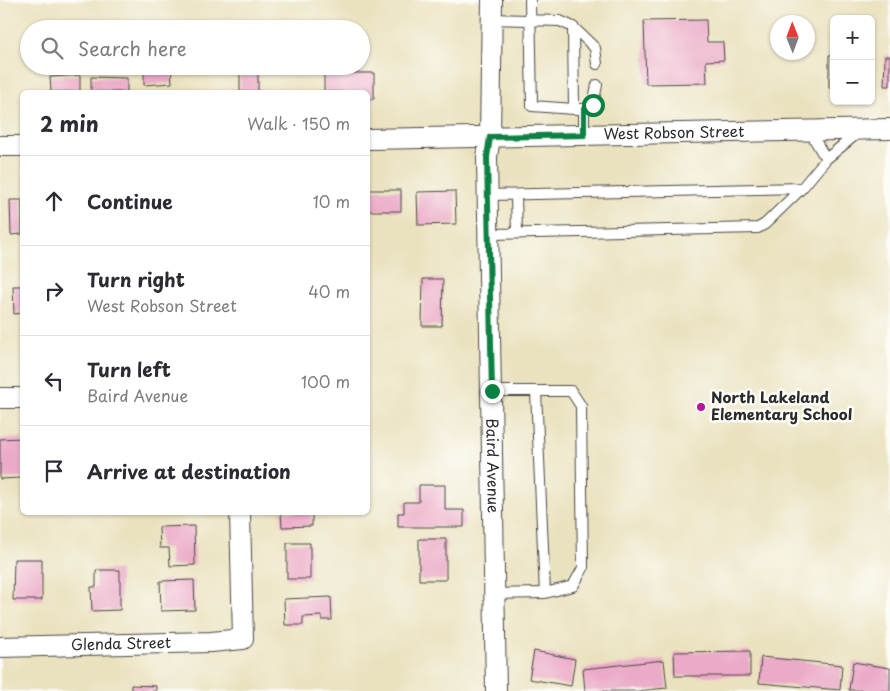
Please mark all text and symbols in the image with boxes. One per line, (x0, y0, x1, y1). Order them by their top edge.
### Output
north arrow (770, 15, 815, 60)
map controls (830, 15, 875, 105)
button: + (830, 15, 875, 60)
search box (20, 20, 370, 75)
icon: search (38, 34, 66, 62)
text: Search here (78, 34, 187, 62)
button: − (830, 60, 875, 105)
route start (582, 94, 605, 117)
text: 2 min (40, 107, 99, 139)
text: Walk · 150 m (247, 111, 350, 135)
street label: West Robson Street (603, 119, 744, 144)
icon: ahead (40, 187, 68, 215)
text: Continue (87, 187, 173, 215)
text: 10 m (313, 189, 350, 213)
text: Turn right (87, 265, 185, 293)
icon: right (40, 277, 68, 305)
text: 40 m (308, 279, 350, 303)
text: West Robson Street (87, 293, 237, 317)
text: Turn left (87, 355, 171, 383)
icon: left (40, 367, 68, 395)
text: 100 m (301, 369, 350, 393)
route end (481, 380, 504, 403)
text: Baird Avenue (87, 383, 188, 407)
place label: North Lakeland Elementary School (711, 385, 852, 425)
marker: North Lakeland Elementary School (695, 401, 707, 413)
street label: Baird Avenue (481, 418, 506, 513)
icon: arrive (40, 457, 68, 485)
text: Arrive at destination (87, 457, 291, 485)
street label: Glenda Street (71, 630, 171, 655)

